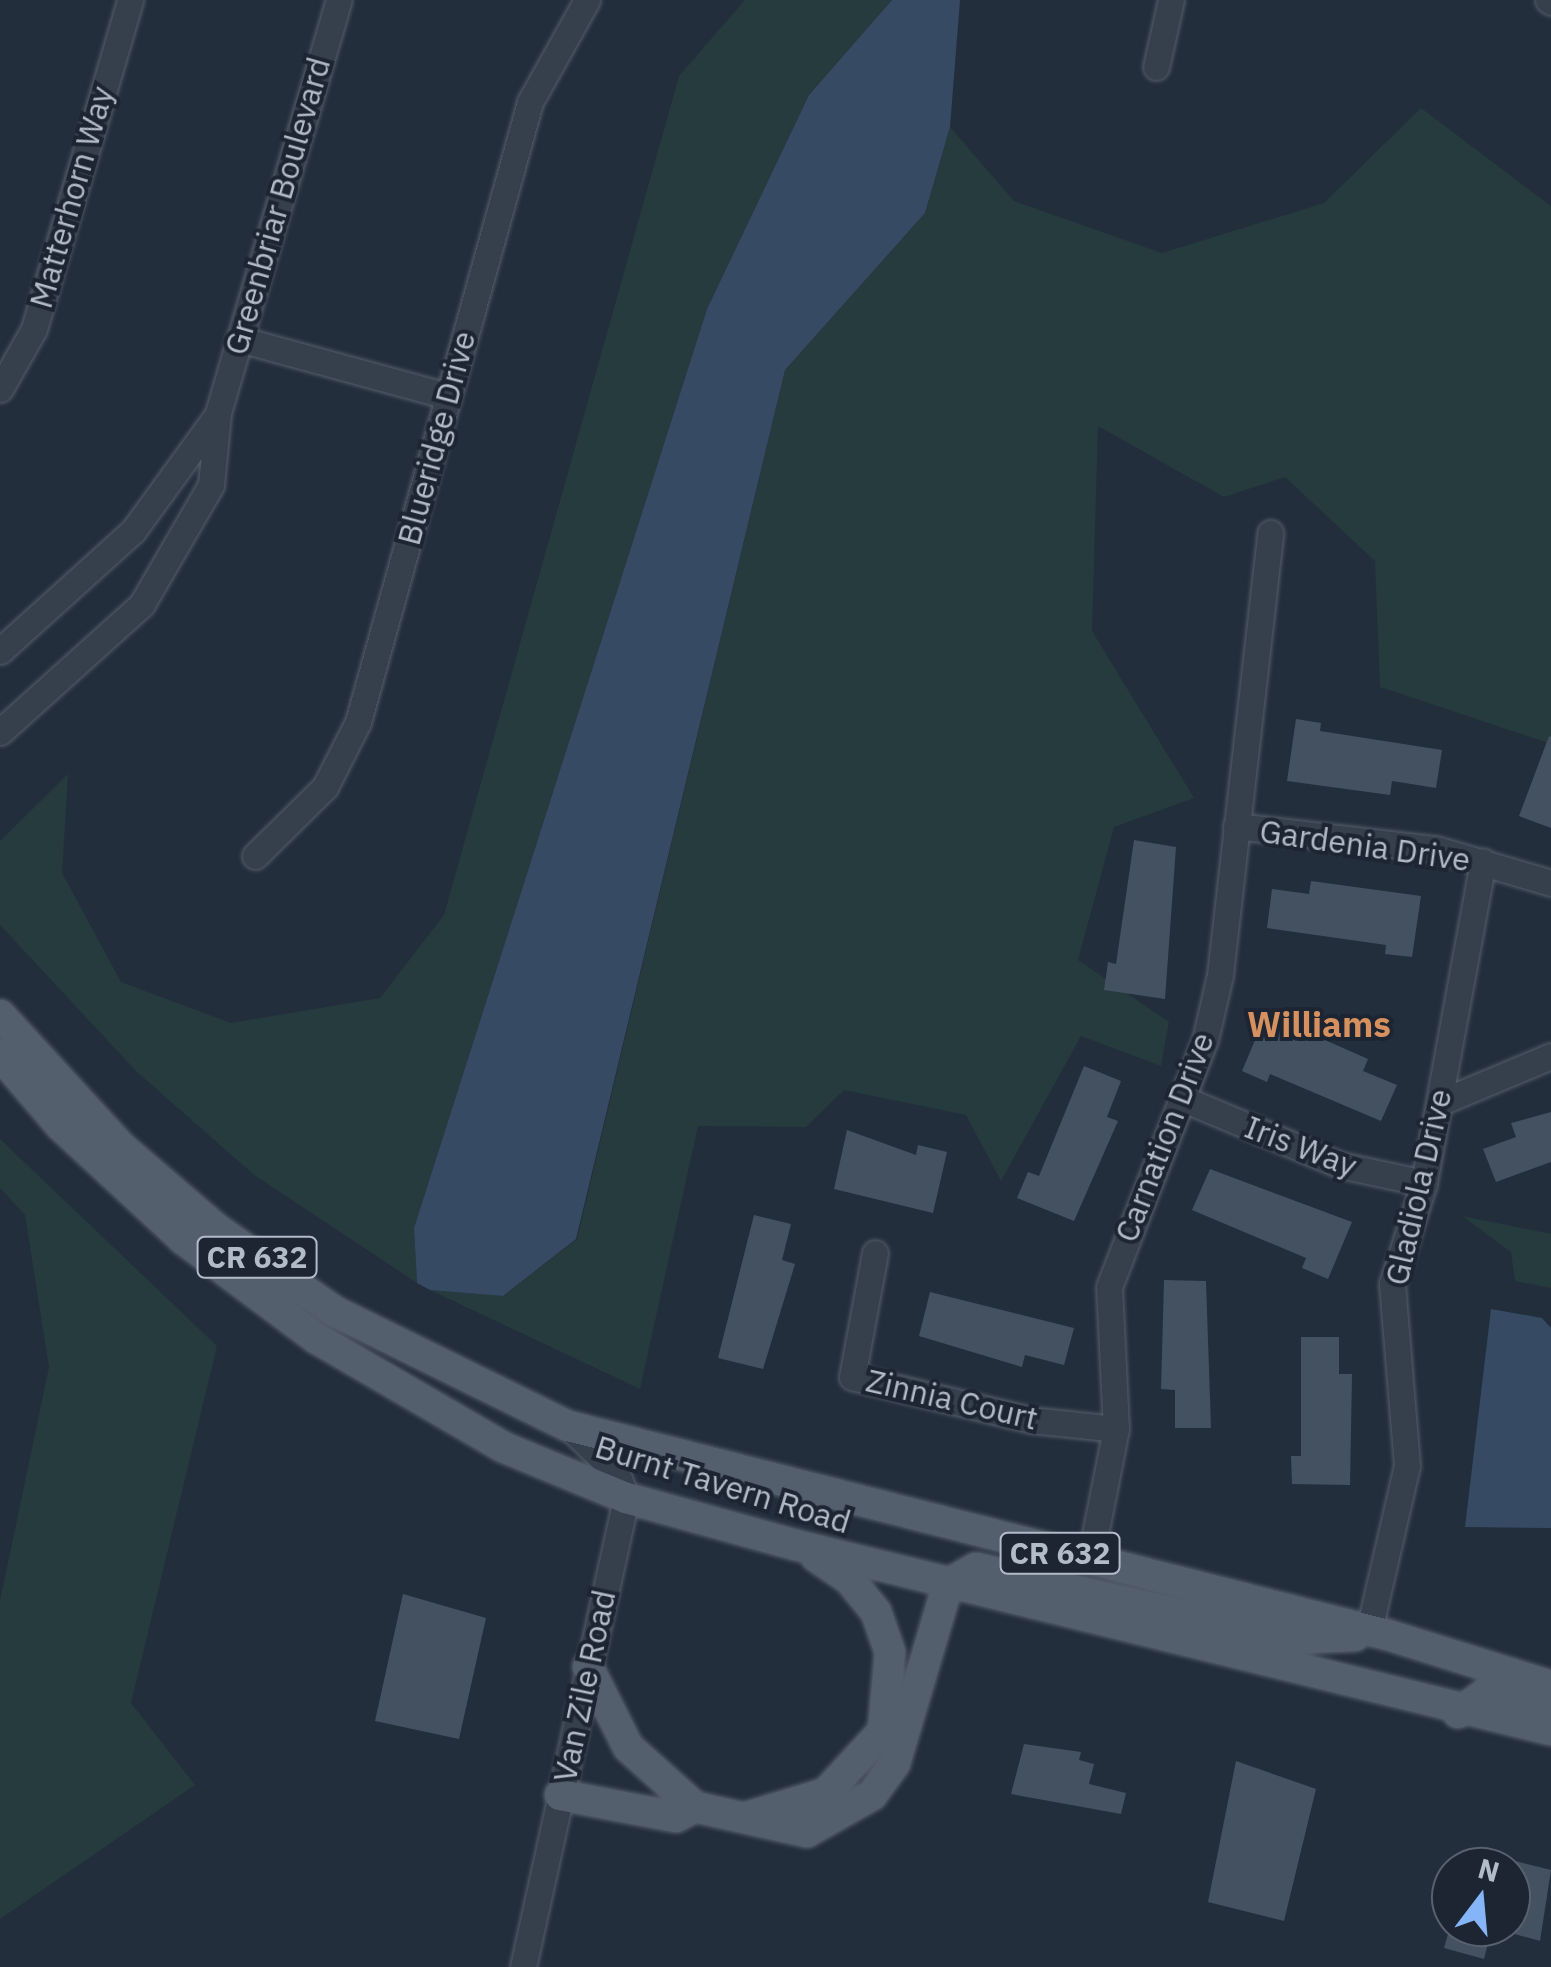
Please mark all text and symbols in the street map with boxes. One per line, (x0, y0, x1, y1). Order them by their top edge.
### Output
street label: Greenbriar Boulevard (216, 53, 338, 359)
street label: Matterhorn Way (21, 82, 121, 312)
street label: Blueridge Drive (389, 327, 483, 549)
street label: Gardenia Drive (1257, 811, 1473, 879)
district label: Williams (1247, 1003, 1391, 1045)
street label: Carnation Drive (1106, 1027, 1222, 1247)
street label: Gladiola Drive (1377, 1085, 1459, 1289)
street label: Iris Way (1240, 1107, 1362, 1185)
road number: CR 632 (194, 1232, 320, 1282)
street label: Zinnia Court (863, 1361, 1041, 1437)
street label: Burnt Tavern Road (591, 1427, 855, 1541)
road number: CR 632 (998, 1528, 1122, 1578)
street label: Van Zile Road (545, 1586, 623, 1786)
north arrow (1431, 1847, 1531, 1947)
text: N (1474, 1849, 1504, 1890)

